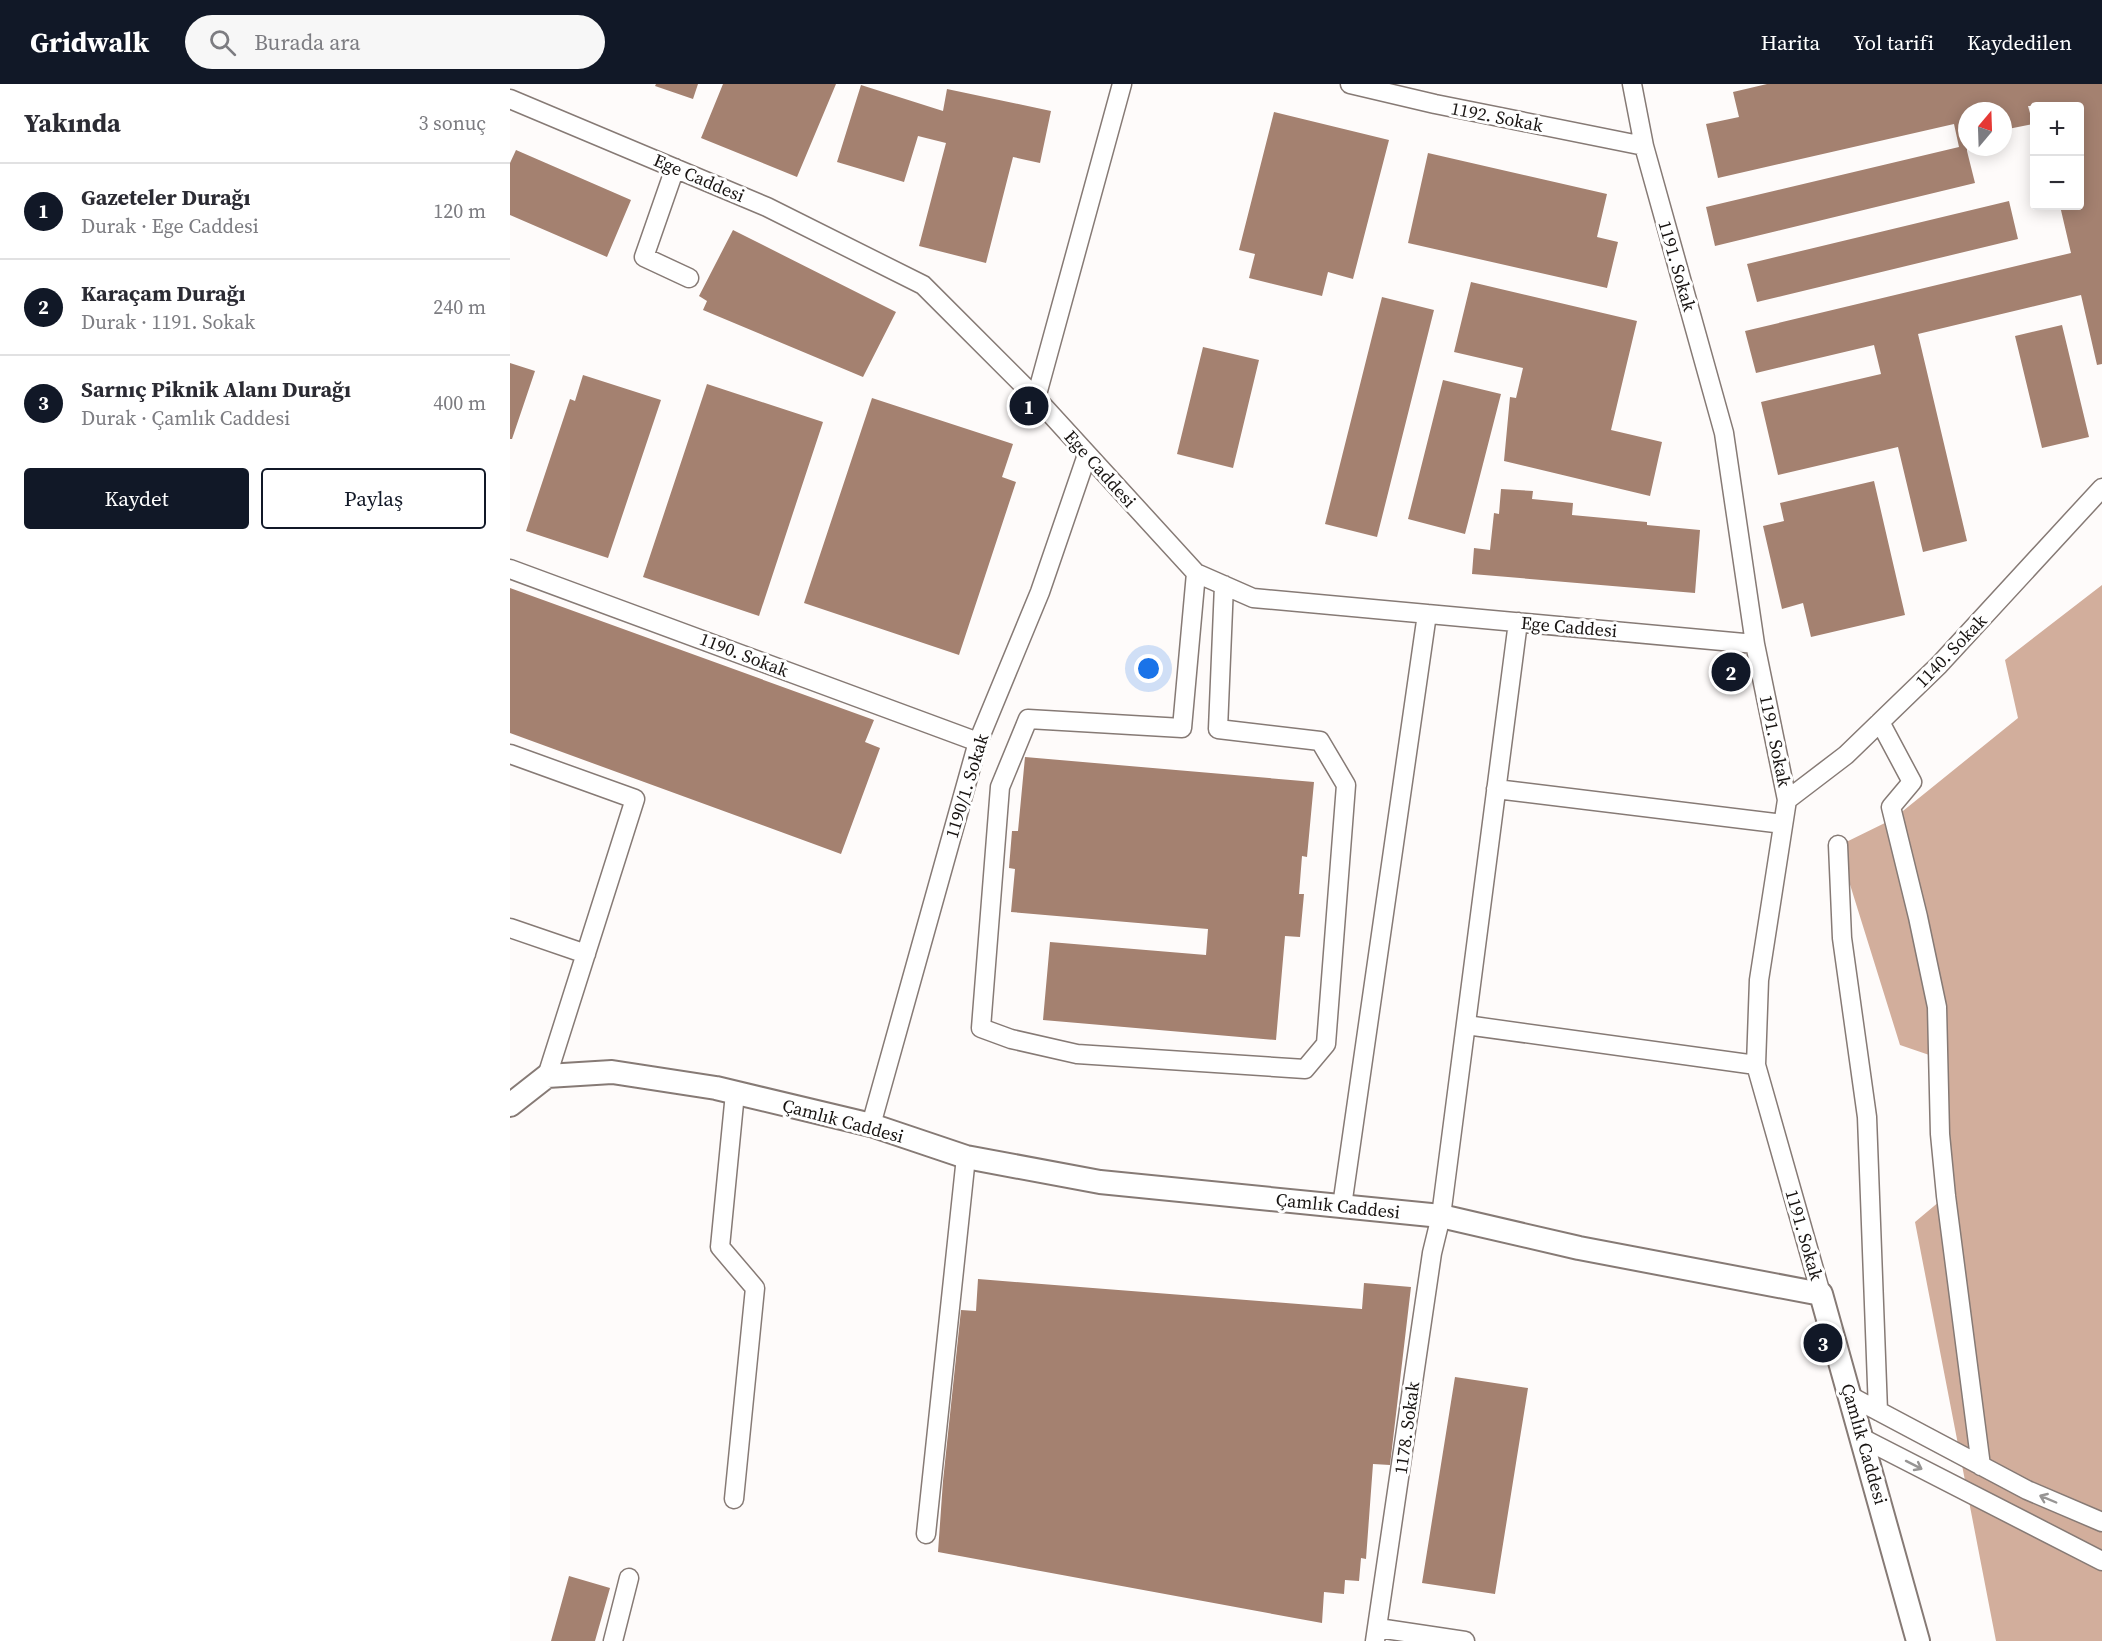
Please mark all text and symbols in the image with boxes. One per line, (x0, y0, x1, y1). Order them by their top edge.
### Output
search box (185, 15, 605, 69)
text: Gridwalk (30, 23, 149, 61)
icon: search (206, 26, 239, 59)
text: Burada ara (254, 27, 361, 57)
text: Harita (1761, 28, 1820, 57)
text: Yol tarifi (1853, 28, 1934, 57)
text: Kaydedilen (1967, 28, 2072, 57)
street label: 1192. Sokak (1449, 95, 1545, 138)
north arrow (1958, 102, 2012, 156)
map controls (2030, 102, 2084, 210)
button: + (2030, 102, 2084, 156)
text: Yakında (24, 105, 121, 141)
text: 3 sonuç (418, 109, 486, 137)
street label: Ege Caddesi (650, 147, 748, 208)
button: − (2030, 156, 2084, 210)
text: Gazeteler Durağı (81, 182, 250, 212)
text: 1 (38, 197, 49, 225)
text: 120 m (433, 197, 486, 225)
text: Durak · Ege Caddesi (81, 212, 259, 240)
street label: 1191. Sokak (1653, 218, 1702, 314)
text: Karaçam Durağı (81, 278, 246, 308)
text: 2 (38, 293, 49, 321)
text: 240 m (433, 293, 486, 321)
text: Durak · 1191. Sokak (81, 308, 255, 336)
text: Sarnıç Piknik Alanı Durağı (81, 374, 351, 404)
pin: 1 (1010, 384, 1048, 428)
text: 3 (38, 389, 49, 417)
text: 400 m (433, 389, 486, 417)
text: Durak · Çamlık Caddesi (81, 404, 290, 432)
street label: Ege Caddesi (1059, 424, 1142, 513)
button: Kaydet (24, 468, 249, 529)
button: Paylaş (261, 468, 486, 529)
street label: 1140. Sokak (1909, 608, 1992, 693)
street label: Ege Caddesi (1520, 610, 1618, 643)
street label: 1190. Sokak (696, 626, 792, 683)
pin: 2 (1712, 650, 1750, 694)
your location (1134, 654, 1163, 683)
street label: 1191. Sokak (1754, 693, 1797, 789)
street label: 1190/1. Sokak (939, 730, 994, 841)
street label: Çamlık Caddesi (780, 1092, 907, 1149)
street label: Çamlık Caddesi (1275, 1187, 1401, 1224)
street label: 1191. Sokak (1780, 1187, 1829, 1283)
pin: 3 (1804, 1320, 1842, 1366)
street label: 1178. Sokak (1388, 1380, 1425, 1476)
street label: Çamlık Caddesi (1835, 1380, 1894, 1507)
one-way arrow (1905, 1459, 1922, 1471)
one-way arrow (2039, 1493, 2058, 1504)

